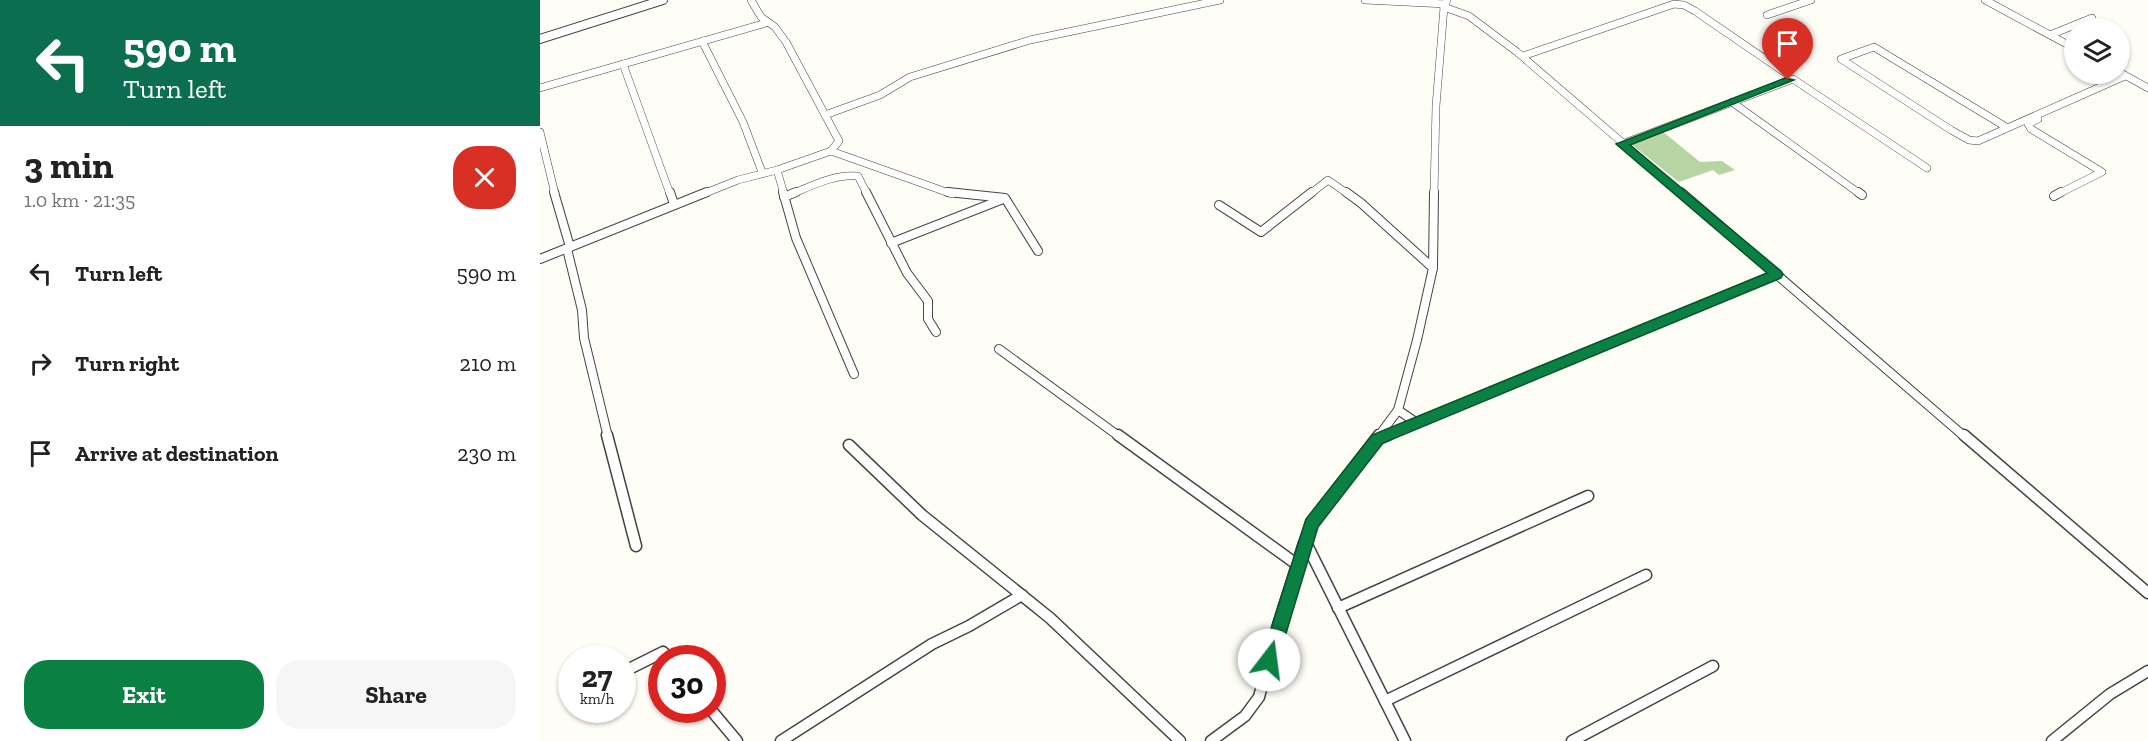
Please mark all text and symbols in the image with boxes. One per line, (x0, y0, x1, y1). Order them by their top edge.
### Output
pin (1762, 18, 1813, 80)
map controls (2064, 18, 2130, 84)
button: layers (2064, 18, 2130, 84)
text: 590 m (123, 22, 236, 73)
icon: left (24, 24, 102, 102)
icon: arrive (1771, 27, 1804, 60)
text: Turn left (123, 73, 226, 105)
text: 3 min (24, 144, 114, 187)
button: close (453, 146, 516, 209)
text: 1.0 km · 21:35 (24, 188, 135, 212)
icon: left (24, 257, 57, 290)
text: Turn left (75, 260, 162, 287)
text: 590 m (456, 260, 516, 287)
icon: right (24, 347, 57, 380)
text: Turn right (75, 350, 179, 377)
text: 210 m (460, 350, 516, 377)
icon: arrive (24, 437, 57, 470)
text: Arrive at destination (75, 440, 278, 467)
text: 230 m (457, 440, 516, 467)
position arrow (1237, 628, 1301, 692)
speed limit sign: 30 (648, 645, 726, 723)
text: 27 (582, 659, 612, 695)
button: Exit (24, 660, 264, 729)
button: Share (276, 660, 516, 729)
text: km/h (580, 690, 614, 708)

